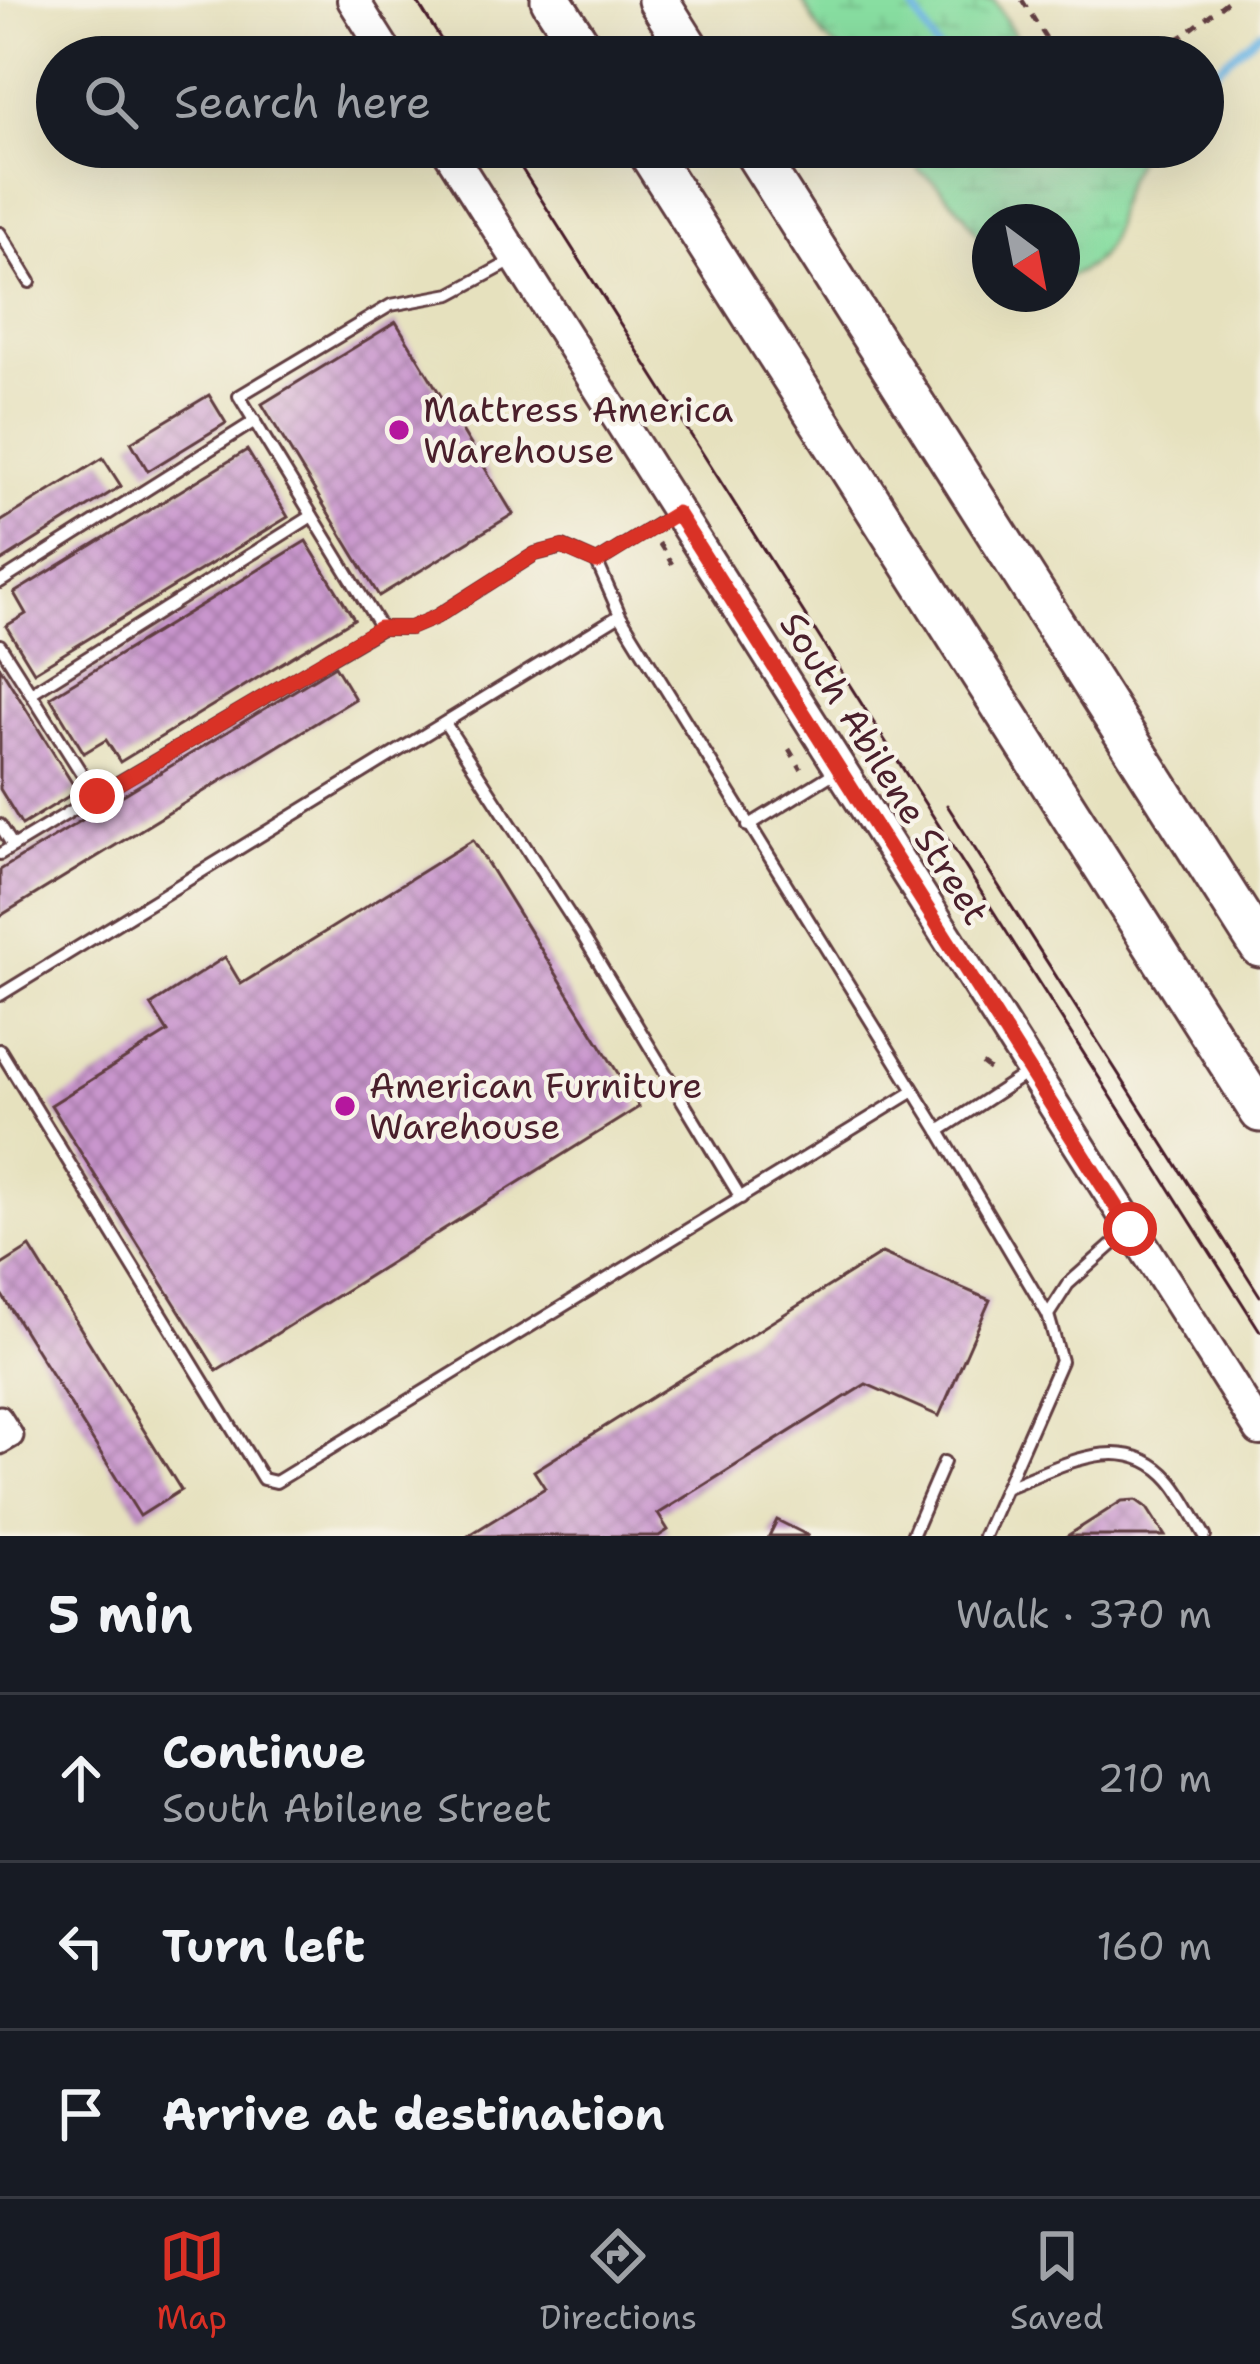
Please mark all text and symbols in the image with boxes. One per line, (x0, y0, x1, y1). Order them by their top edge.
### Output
search box (36, 36, 1224, 168)
icon: search (78, 69, 144, 135)
text: Search here (174, 72, 431, 132)
north arrow (972, 204, 1080, 312)
place label: Mattress America Warehouse (423, 385, 733, 475)
marker: Mattress America Warehouse (386, 417, 412, 443)
street label: South Abilene Street (768, 603, 1001, 934)
route end (70, 769, 124, 823)
place label: American Furniture Warehouse (369, 1061, 703, 1151)
marker: American Furniture Warehouse (332, 1093, 358, 1119)
route start (1103, 1202, 1157, 1256)
text: 5 min (48, 1580, 193, 1648)
text: Walk · 370 m (956, 1588, 1212, 1640)
text: Continue (162, 1722, 366, 1782)
icon: ahead (48, 1745, 114, 1811)
text: 210 m (1097, 1752, 1212, 1804)
text: South Abilene Street (162, 1782, 552, 1834)
icon: left (48, 1913, 114, 1979)
text: Turn left (162, 1916, 365, 1976)
text: 160 m (1097, 1920, 1212, 1972)
icon: arrive (48, 2081, 114, 2147)
text: Arrive at destination (162, 2084, 665, 2144)
tab: Map (156, 2223, 227, 2340)
tab: Directions (540, 2223, 697, 2340)
tab: Saved (1010, 2223, 1104, 2340)

